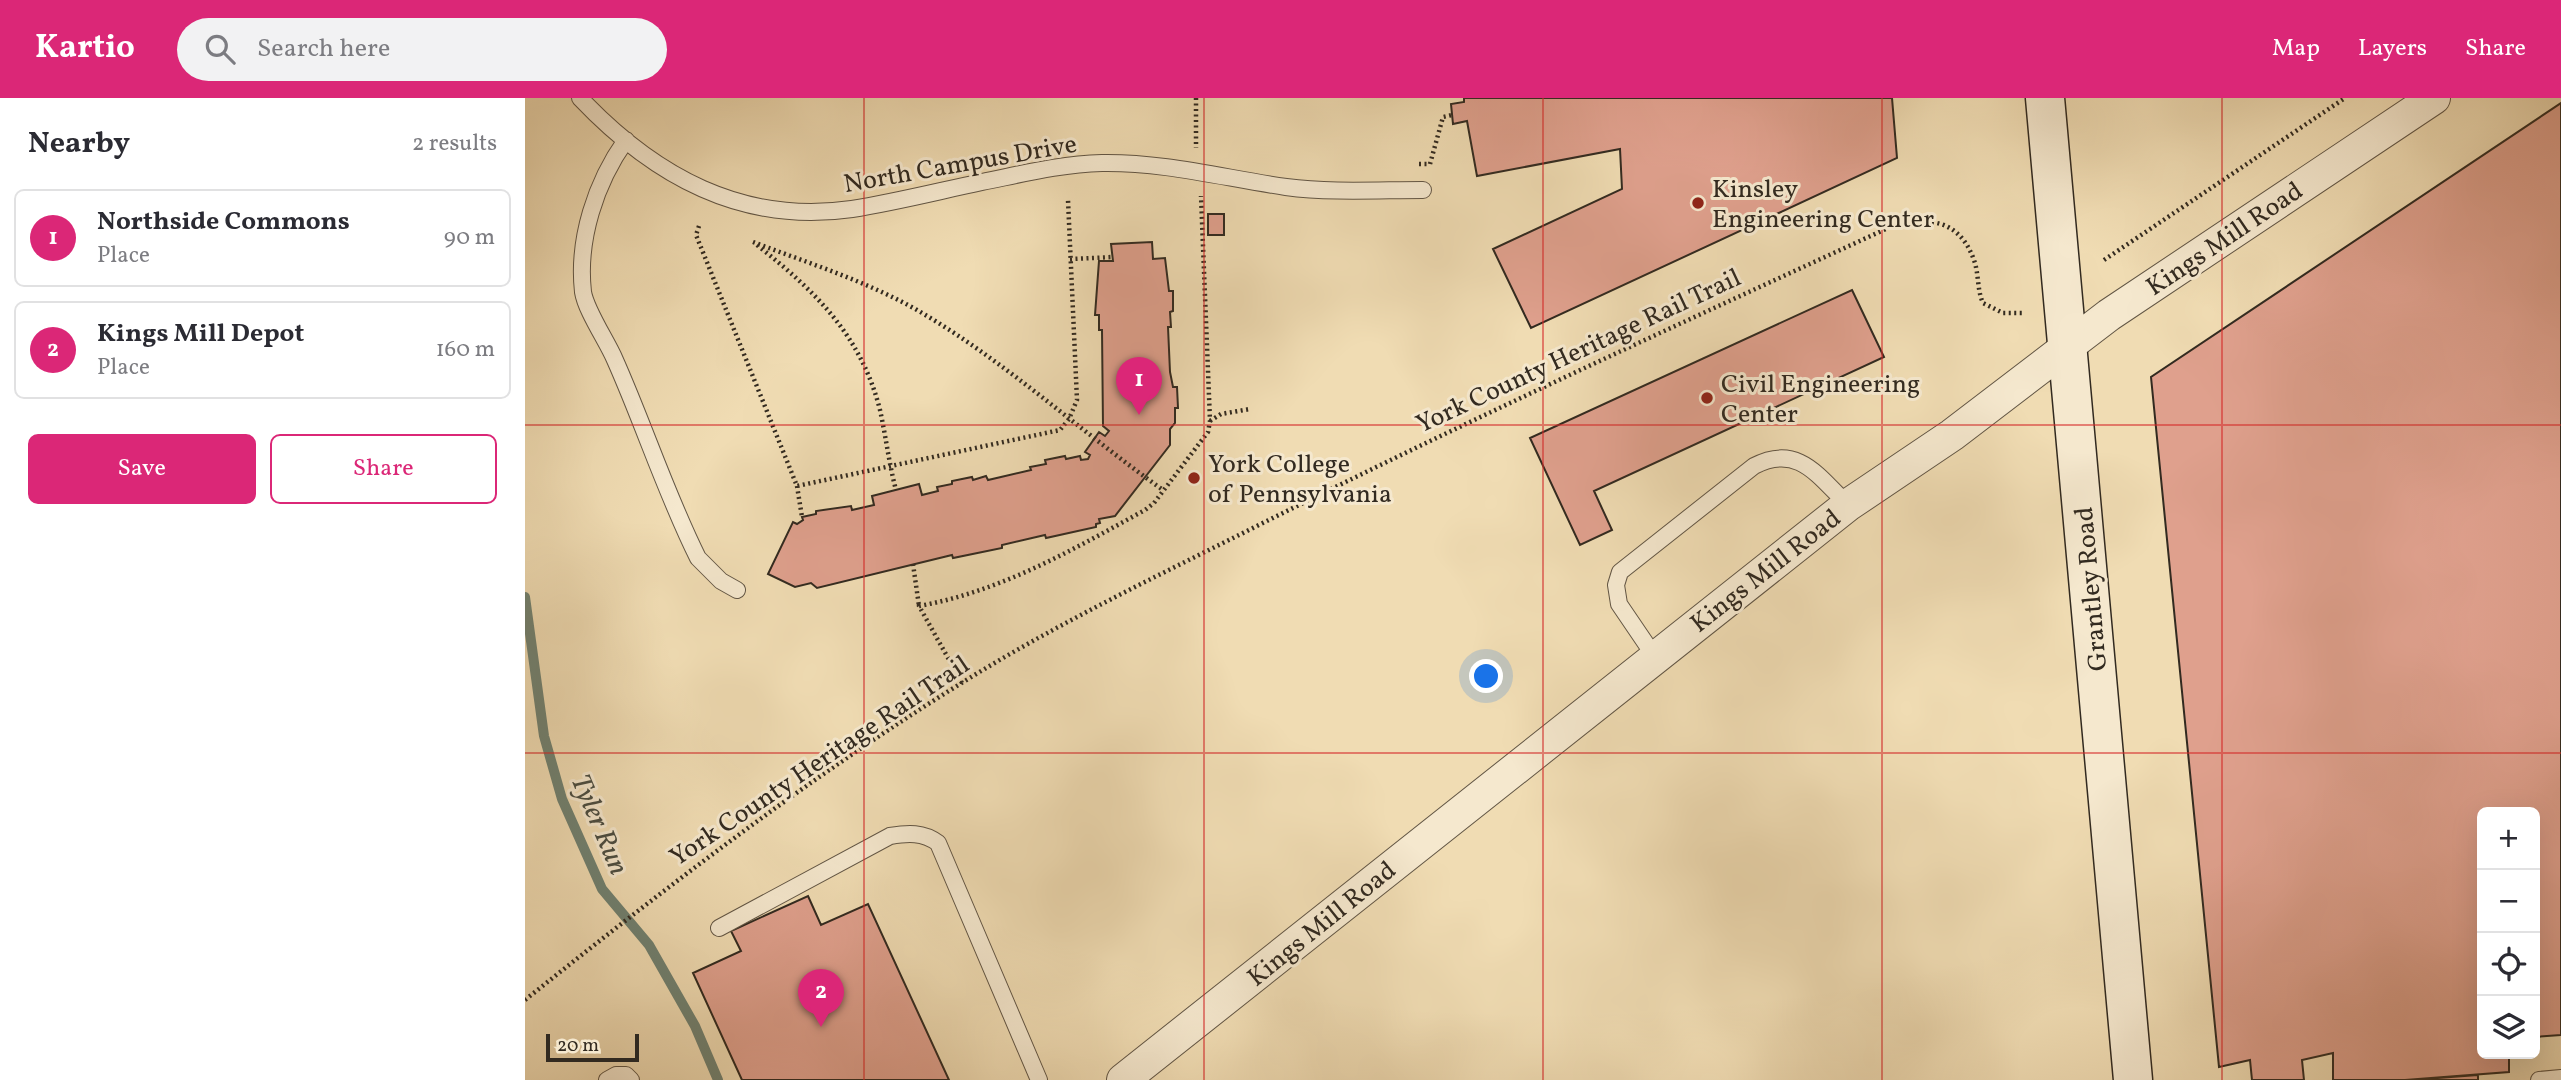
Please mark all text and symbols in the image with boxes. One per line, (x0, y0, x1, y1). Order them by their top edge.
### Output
search box (177, 18, 667, 81)
text: Kartio (35, 26, 135, 72)
icon: search (201, 30, 239, 68)
text: Search here (257, 31, 390, 67)
text: Map (2272, 32, 2320, 66)
text: Layers (2358, 32, 2427, 66)
text: Share (2465, 32, 2526, 66)
text: Nearby (28, 123, 130, 165)
street label: North Campus Drive (841, 127, 1080, 203)
text: 2 results (412, 128, 497, 160)
place label: Kinsley Engineering Center (1712, 172, 1934, 238)
street label: Kings Mill Road (2140, 174, 2311, 305)
marker: Kinsley Engineering Center (1690, 195, 1706, 211)
text: Northside Commons (97, 204, 350, 240)
text: 1 (48, 222, 58, 254)
text: 90 m (444, 222, 495, 254)
text: Place (97, 240, 150, 272)
street label: York County Heritage Rail Trail (1411, 261, 1747, 443)
text: Kings Mill Depot (97, 316, 304, 352)
text: 2 (47, 334, 59, 366)
text: 160 m (436, 334, 495, 366)
text: Place (97, 352, 150, 384)
pin: 1 (1116, 357, 1162, 415)
place label: Civil Engineering Center (1721, 367, 1920, 433)
marker: Civil Engineering Center (1699, 390, 1715, 406)
button: Save (28, 434, 256, 504)
button: Share (270, 434, 497, 504)
place label: York College of Pennsylvania (1208, 447, 1392, 513)
marker: York College of Pennsylvania (1186, 470, 1202, 486)
street label: Kings Mill Road (1683, 501, 1849, 642)
street label: Grantley Road (2067, 505, 2117, 672)
street label: York County Heritage Rail Trail (663, 648, 977, 876)
your location (1469, 659, 1503, 693)
water label: Tyler Run (560, 769, 637, 881)
map controls (2477, 807, 2540, 1059)
button: + (2477, 807, 2540, 870)
street label: Kings Mill Road (1240, 853, 1404, 996)
button: − (2477, 870, 2540, 933)
button: locate (2477, 933, 2540, 996)
pin: 2 (798, 969, 844, 1027)
button: layers (2477, 996, 2540, 1059)
scale bar (546, 1031, 639, 1063)
text: 20 m (557, 1033, 599, 1059)

